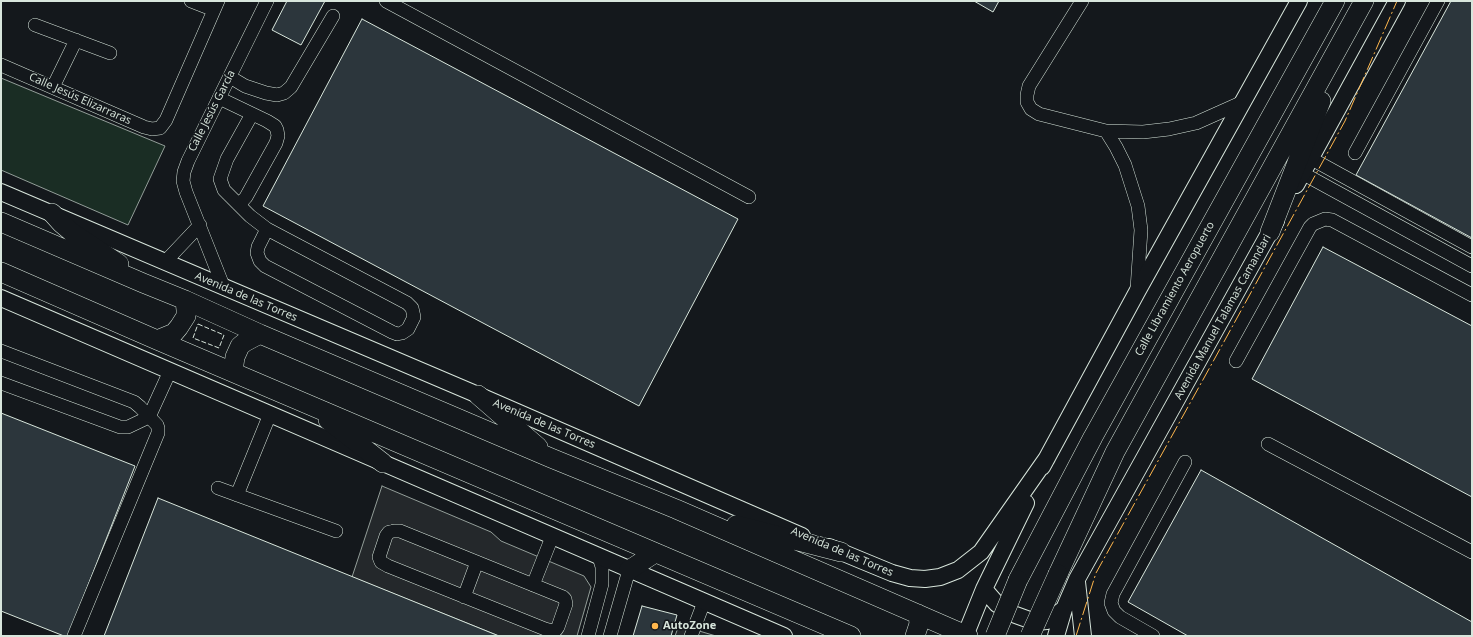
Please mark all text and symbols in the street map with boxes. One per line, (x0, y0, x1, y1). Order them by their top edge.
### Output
street label: Calle Jesús García (186, 68, 238, 154)
street label: Calle Jesús Elizarraras (27, 70, 133, 128)
street label: Calle Libramiento Aeropuerto (1132, 219, 1218, 359)
street label: Avenida Manuel Talamas Camandari (1172, 232, 1274, 402)
street label: Avenida de las Torres (193, 269, 299, 325)
street label: Avenida de las Torres (491, 396, 597, 452)
street label: Avenida de las Torres (789, 524, 895, 580)
place label: AutoZone (663, 619, 716, 633)
marker: AutoZone (650, 621, 660, 631)

